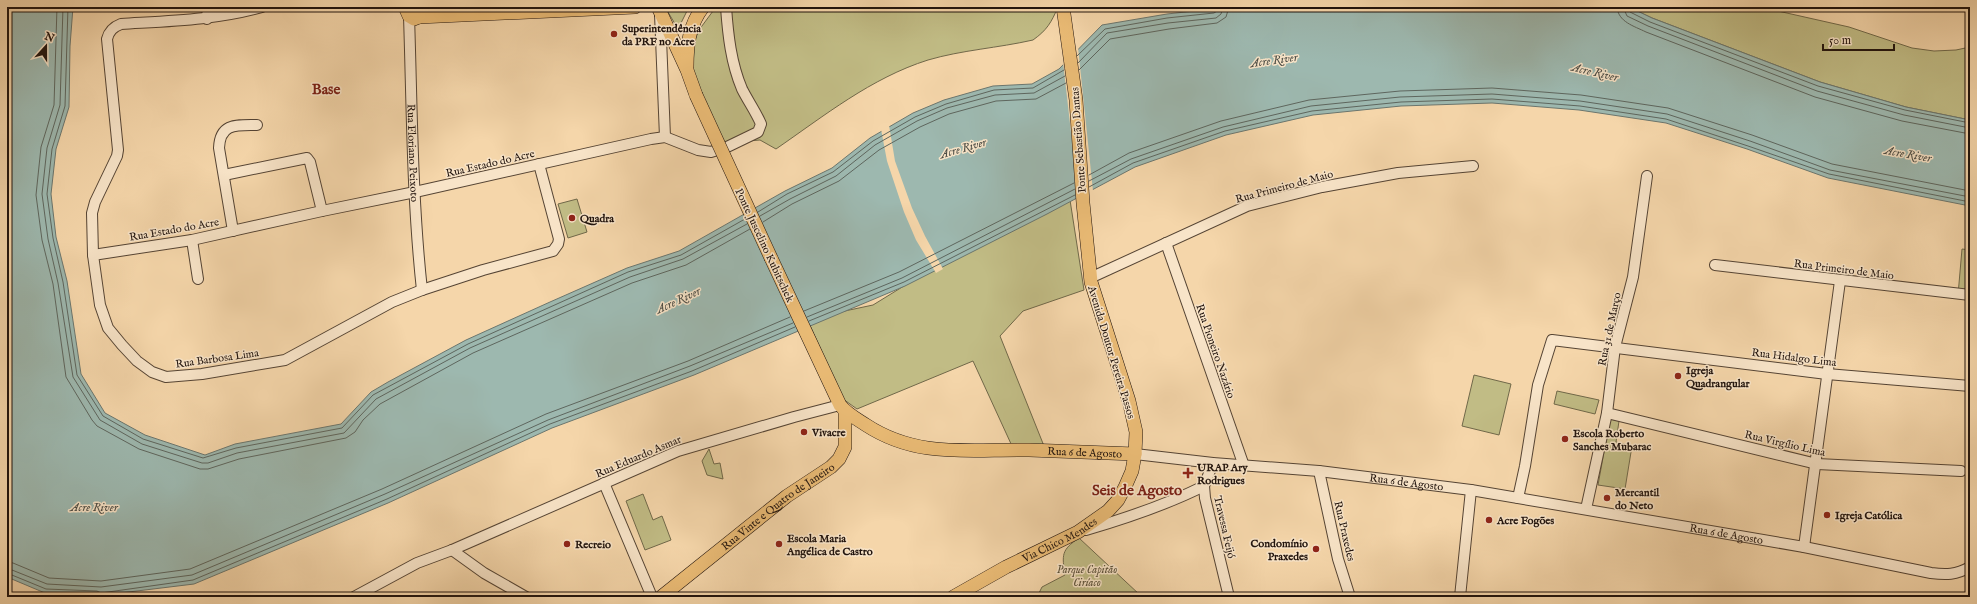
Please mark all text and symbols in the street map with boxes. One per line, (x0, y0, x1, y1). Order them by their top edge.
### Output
place label: Superintendência da PRF no Acre (622, 22, 701, 49)
north arrow (26, 26, 66, 66)
scale bar (1823, 26, 1894, 52)
text: N (41, 29, 57, 46)
marker: Superintendência da PRF no Acre (609, 29, 619, 39)
text: 50 m (1829, 33, 1851, 48)
water label: Acre River (1248, 50, 1300, 72)
water label: Acre River (1568, 59, 1621, 85)
district label: Base (312, 80, 340, 99)
street label: Ponte Sebastião Dantas (1068, 87, 1090, 193)
street label: Rua Floriano Peixoto (403, 104, 421, 202)
water label: Acre River (936, 134, 989, 163)
water label: Acre River (1881, 143, 1933, 166)
street label: Rua Estado do Acre (444, 147, 536, 181)
street label: Rua Primeiro de Maio (1234, 167, 1335, 207)
street label: Ponte Juscelino Kubitschek (731, 186, 797, 305)
place label: Quadra (580, 212, 614, 226)
marker: Quadra (567, 213, 577, 223)
street label: Rua Estado do Acre (128, 215, 220, 245)
street label: Rua Primeiro de Maio (1793, 257, 1895, 283)
water label: Acre River (652, 283, 704, 318)
street label: Avenida Doutor Pereira Passos (1084, 283, 1138, 421)
street label: Rua 31 de Março (1595, 291, 1625, 367)
street label: Rua Pioneiro Nazário (1192, 302, 1238, 401)
street label: Rua Barbosa Lima (175, 346, 260, 372)
street label: Rua Hidalgo Lima (1751, 346, 1837, 370)
place label: Igreja Quadrangular (1686, 364, 1750, 391)
marker: Igreja Quadrangular (1673, 371, 1683, 381)
place label: Vivacre (811, 426, 845, 440)
marker: Vivacre (799, 427, 809, 437)
place label: Escola Roberto Sanches Mubarac (1573, 427, 1651, 454)
street label: Rua Virgílio Lima (1743, 428, 1827, 460)
street label: Rua Eduardo Asmar (593, 433, 683, 481)
marker: Escola Roberto Sanches Mubarac (1560, 434, 1570, 444)
street label: Rua 6 de Agosto (1047, 445, 1122, 462)
street label: Rua Vinte e Quatro de Janeiro (719, 460, 838, 554)
place label: URAP Ary Rodrigues (1196, 461, 1248, 488)
marker: URAP Ary Rodrigues (1182, 467, 1194, 479)
street label: Rua 6 de Agosto (1369, 471, 1444, 495)
district label: Seis de Agosto (1092, 481, 1182, 500)
place label: Mercantil do Neto (1615, 486, 1660, 513)
marker: Mercantil do Neto (1602, 493, 1612, 503)
street label: Travessa Feijó (1210, 494, 1238, 560)
water label: Acre River (68, 500, 119, 515)
street label: Rua Praxedes (1330, 500, 1358, 563)
place label: Igreja Católica (1835, 509, 1902, 523)
marker: Igreja Católica (1822, 510, 1832, 520)
place label: Acre Fogões (1496, 514, 1554, 528)
street label: Via Chico Mendes (1019, 515, 1100, 567)
marker: Acre Fogões (1484, 515, 1494, 525)
street label: Rua 6 de Agosto (1688, 522, 1764, 548)
place label: Escola Maria Angélica de Castro (786, 532, 873, 559)
place label: Condomínio Praxedes (1250, 537, 1308, 564)
place label: Recreio (575, 538, 611, 552)
marker: Recreio (562, 539, 572, 549)
marker: Escola Maria Angélica de Castro (774, 539, 784, 549)
marker: Condomínio Praxedes (1311, 544, 1321, 554)
park label: Parque Capitão Ciríaco (1057, 563, 1117, 590)

